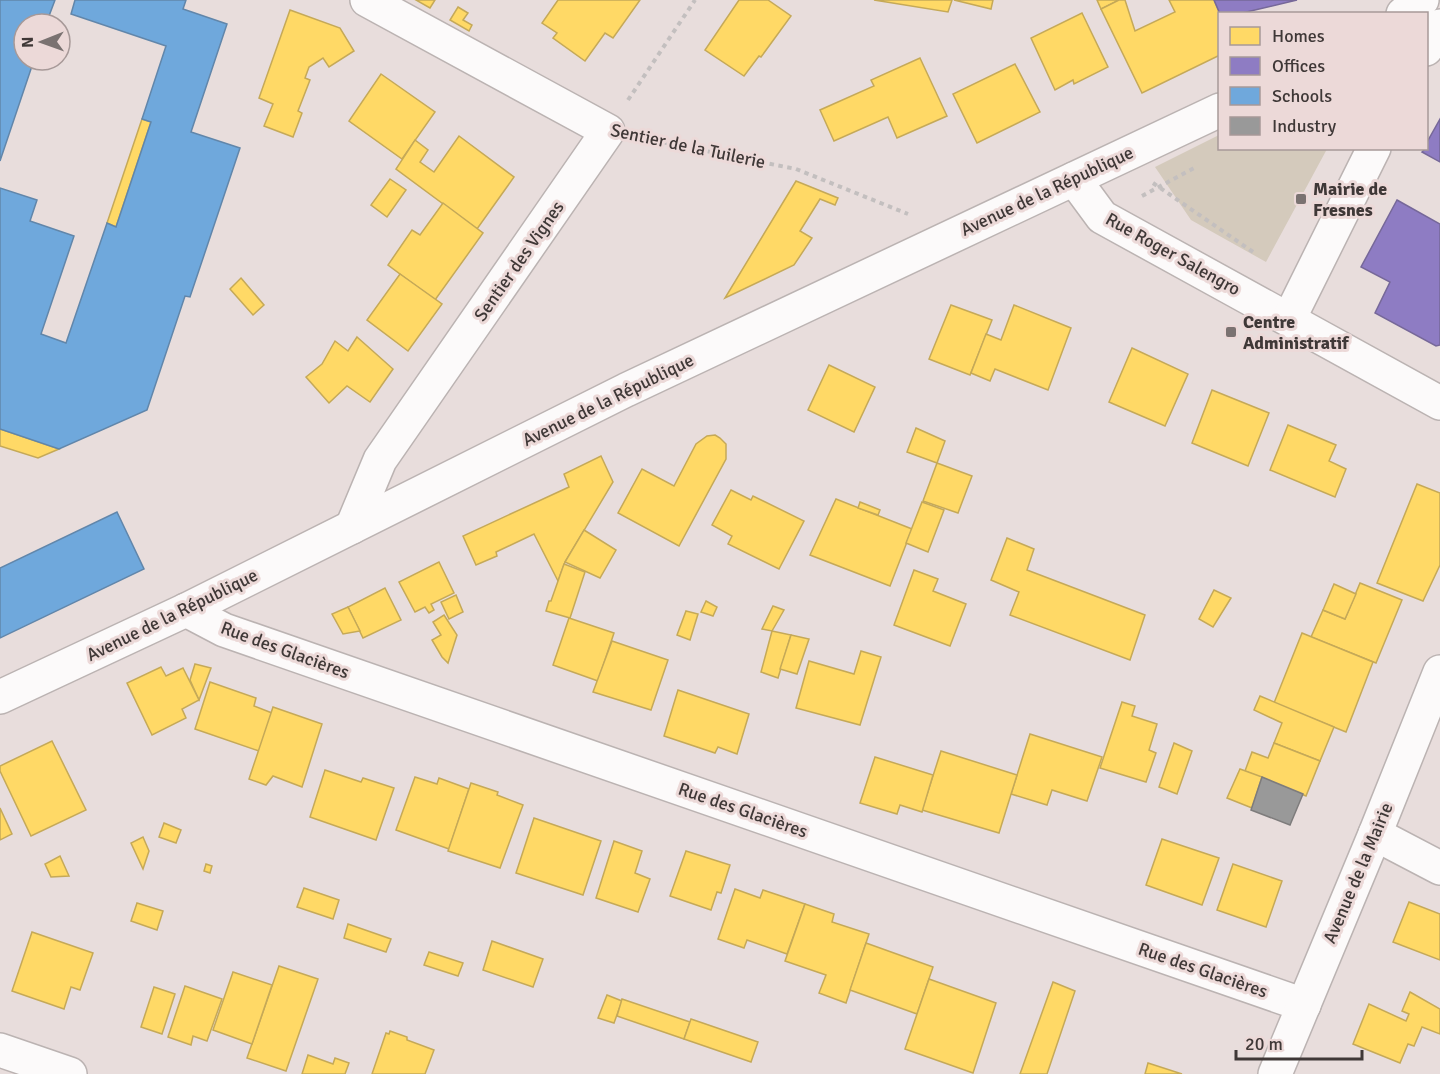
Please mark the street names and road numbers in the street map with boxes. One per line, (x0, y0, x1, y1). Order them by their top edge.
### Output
street label: Sentier de la Tuilerie (609, 119, 767, 173)
street label: Avenue de la République (957, 141, 1137, 241)
street label: Sentier des Vignes (469, 197, 569, 325)
street label: Rue Roger Salengro (1102, 208, 1244, 300)
street label: Avenue de la République (519, 349, 697, 451)
street label: Avenue de la République (83, 564, 261, 666)
street label: Rue des Glacières (218, 617, 352, 684)
street label: Rue des Glacières (675, 778, 811, 842)
street label: Avenue de la Mairie (1318, 799, 1398, 947)
street label: Rue des Glacières (1135, 938, 1271, 1002)

